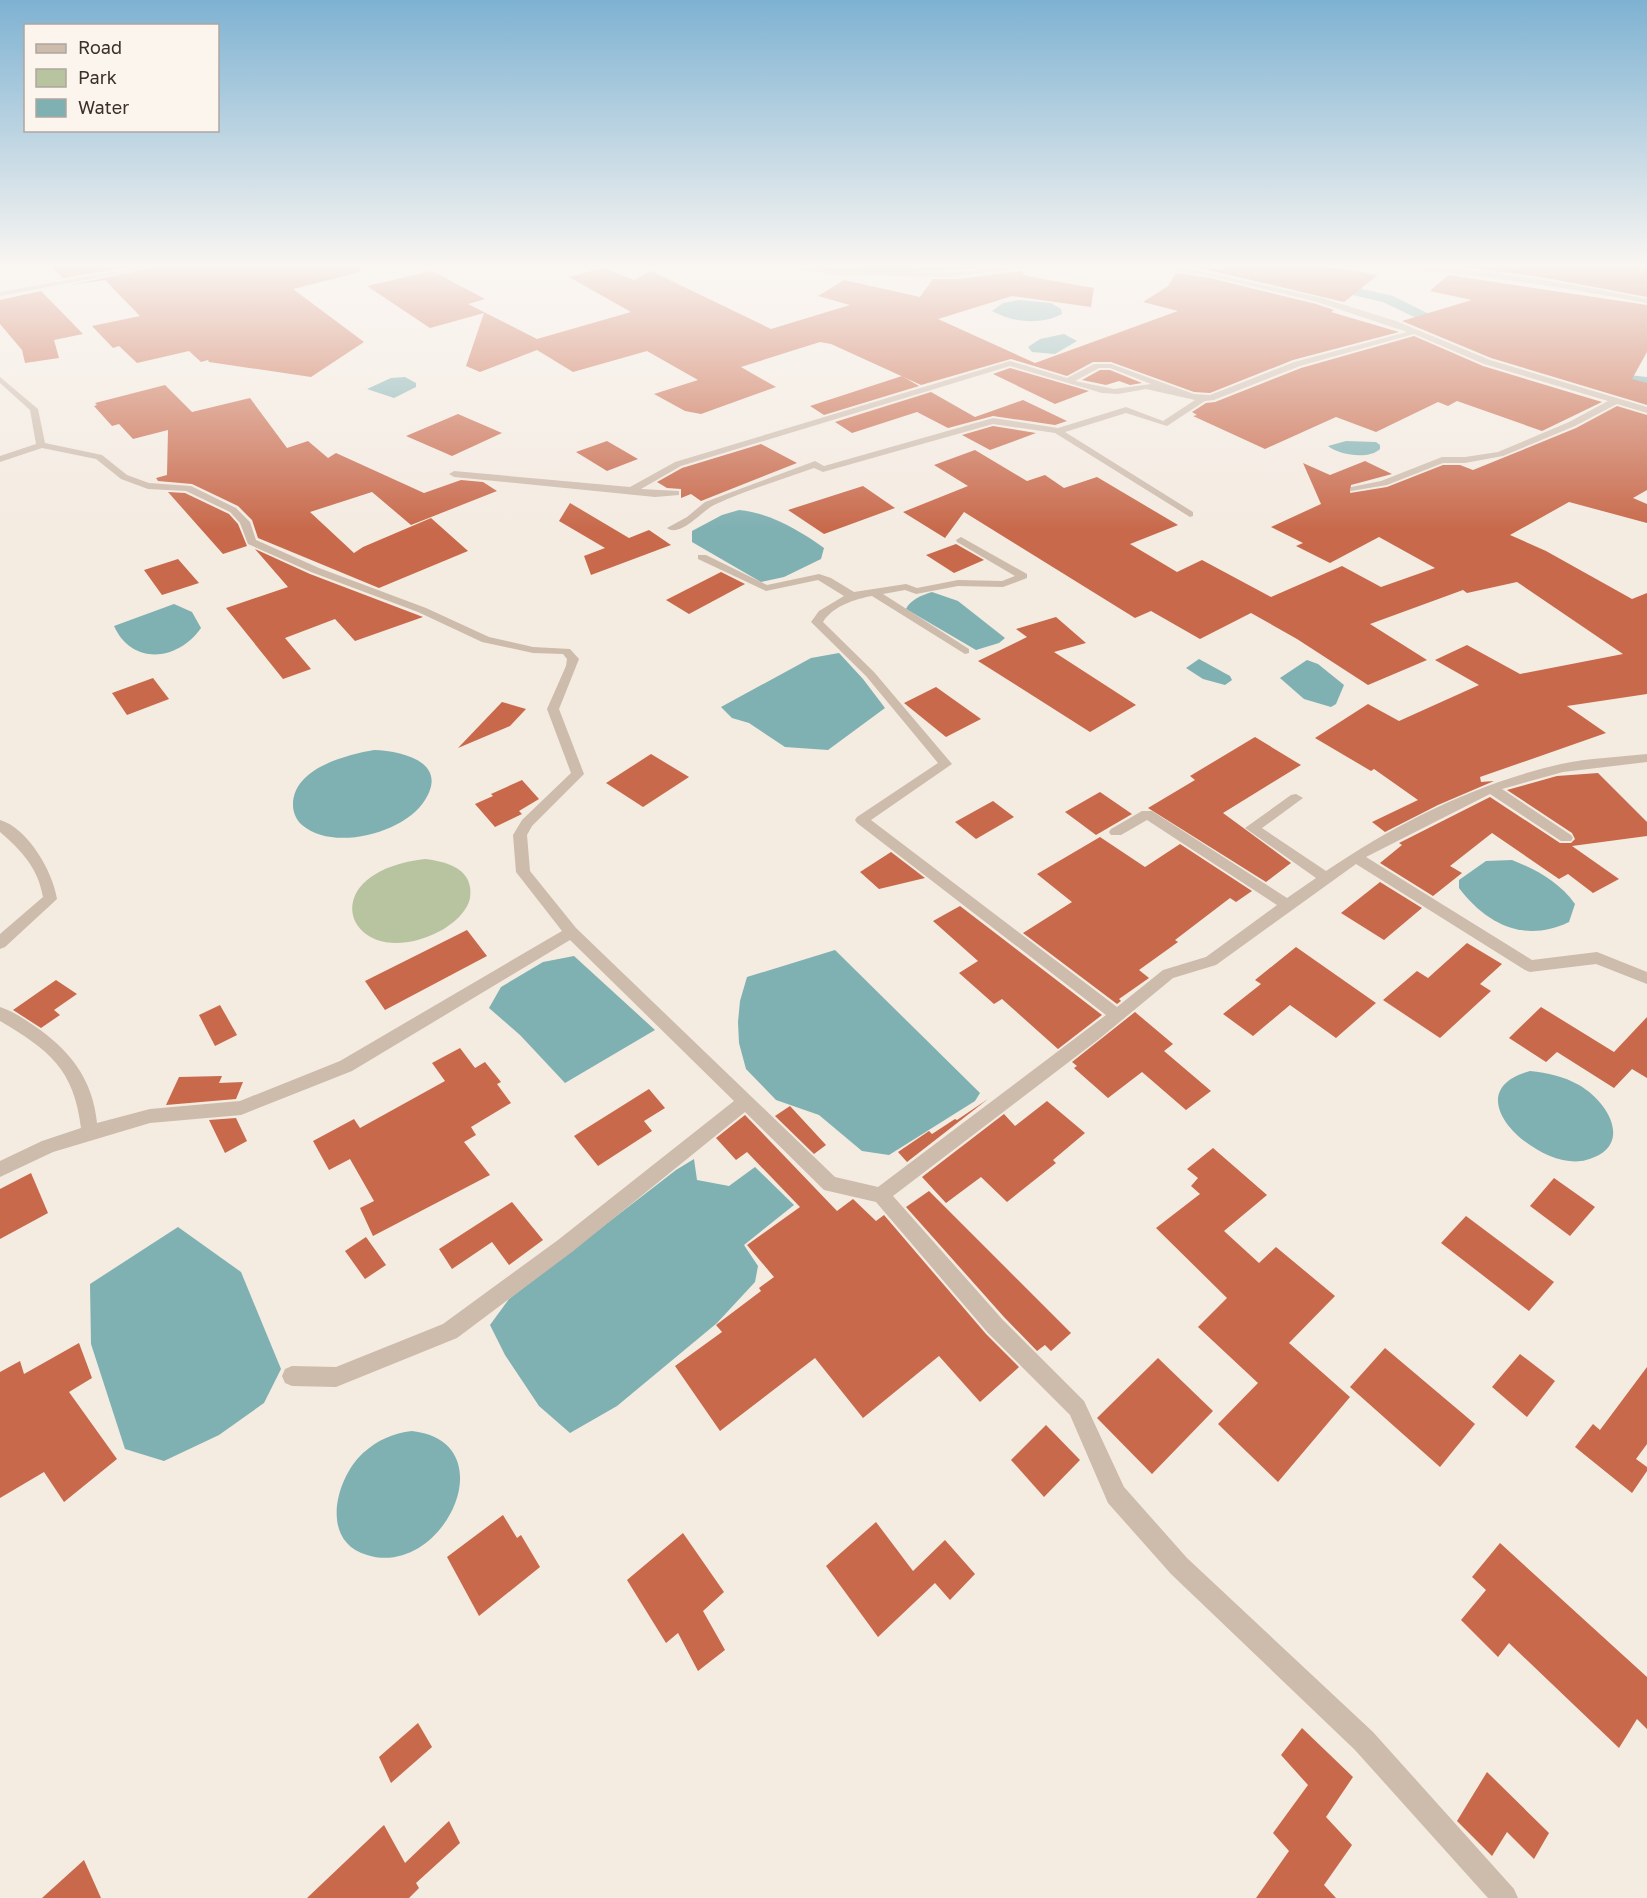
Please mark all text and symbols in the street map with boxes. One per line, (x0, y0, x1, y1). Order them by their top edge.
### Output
legend (24, 24, 219, 132)
text: Road (78, 36, 122, 58)
text: Park (78, 66, 117, 88)
text: Water (78, 96, 129, 118)

